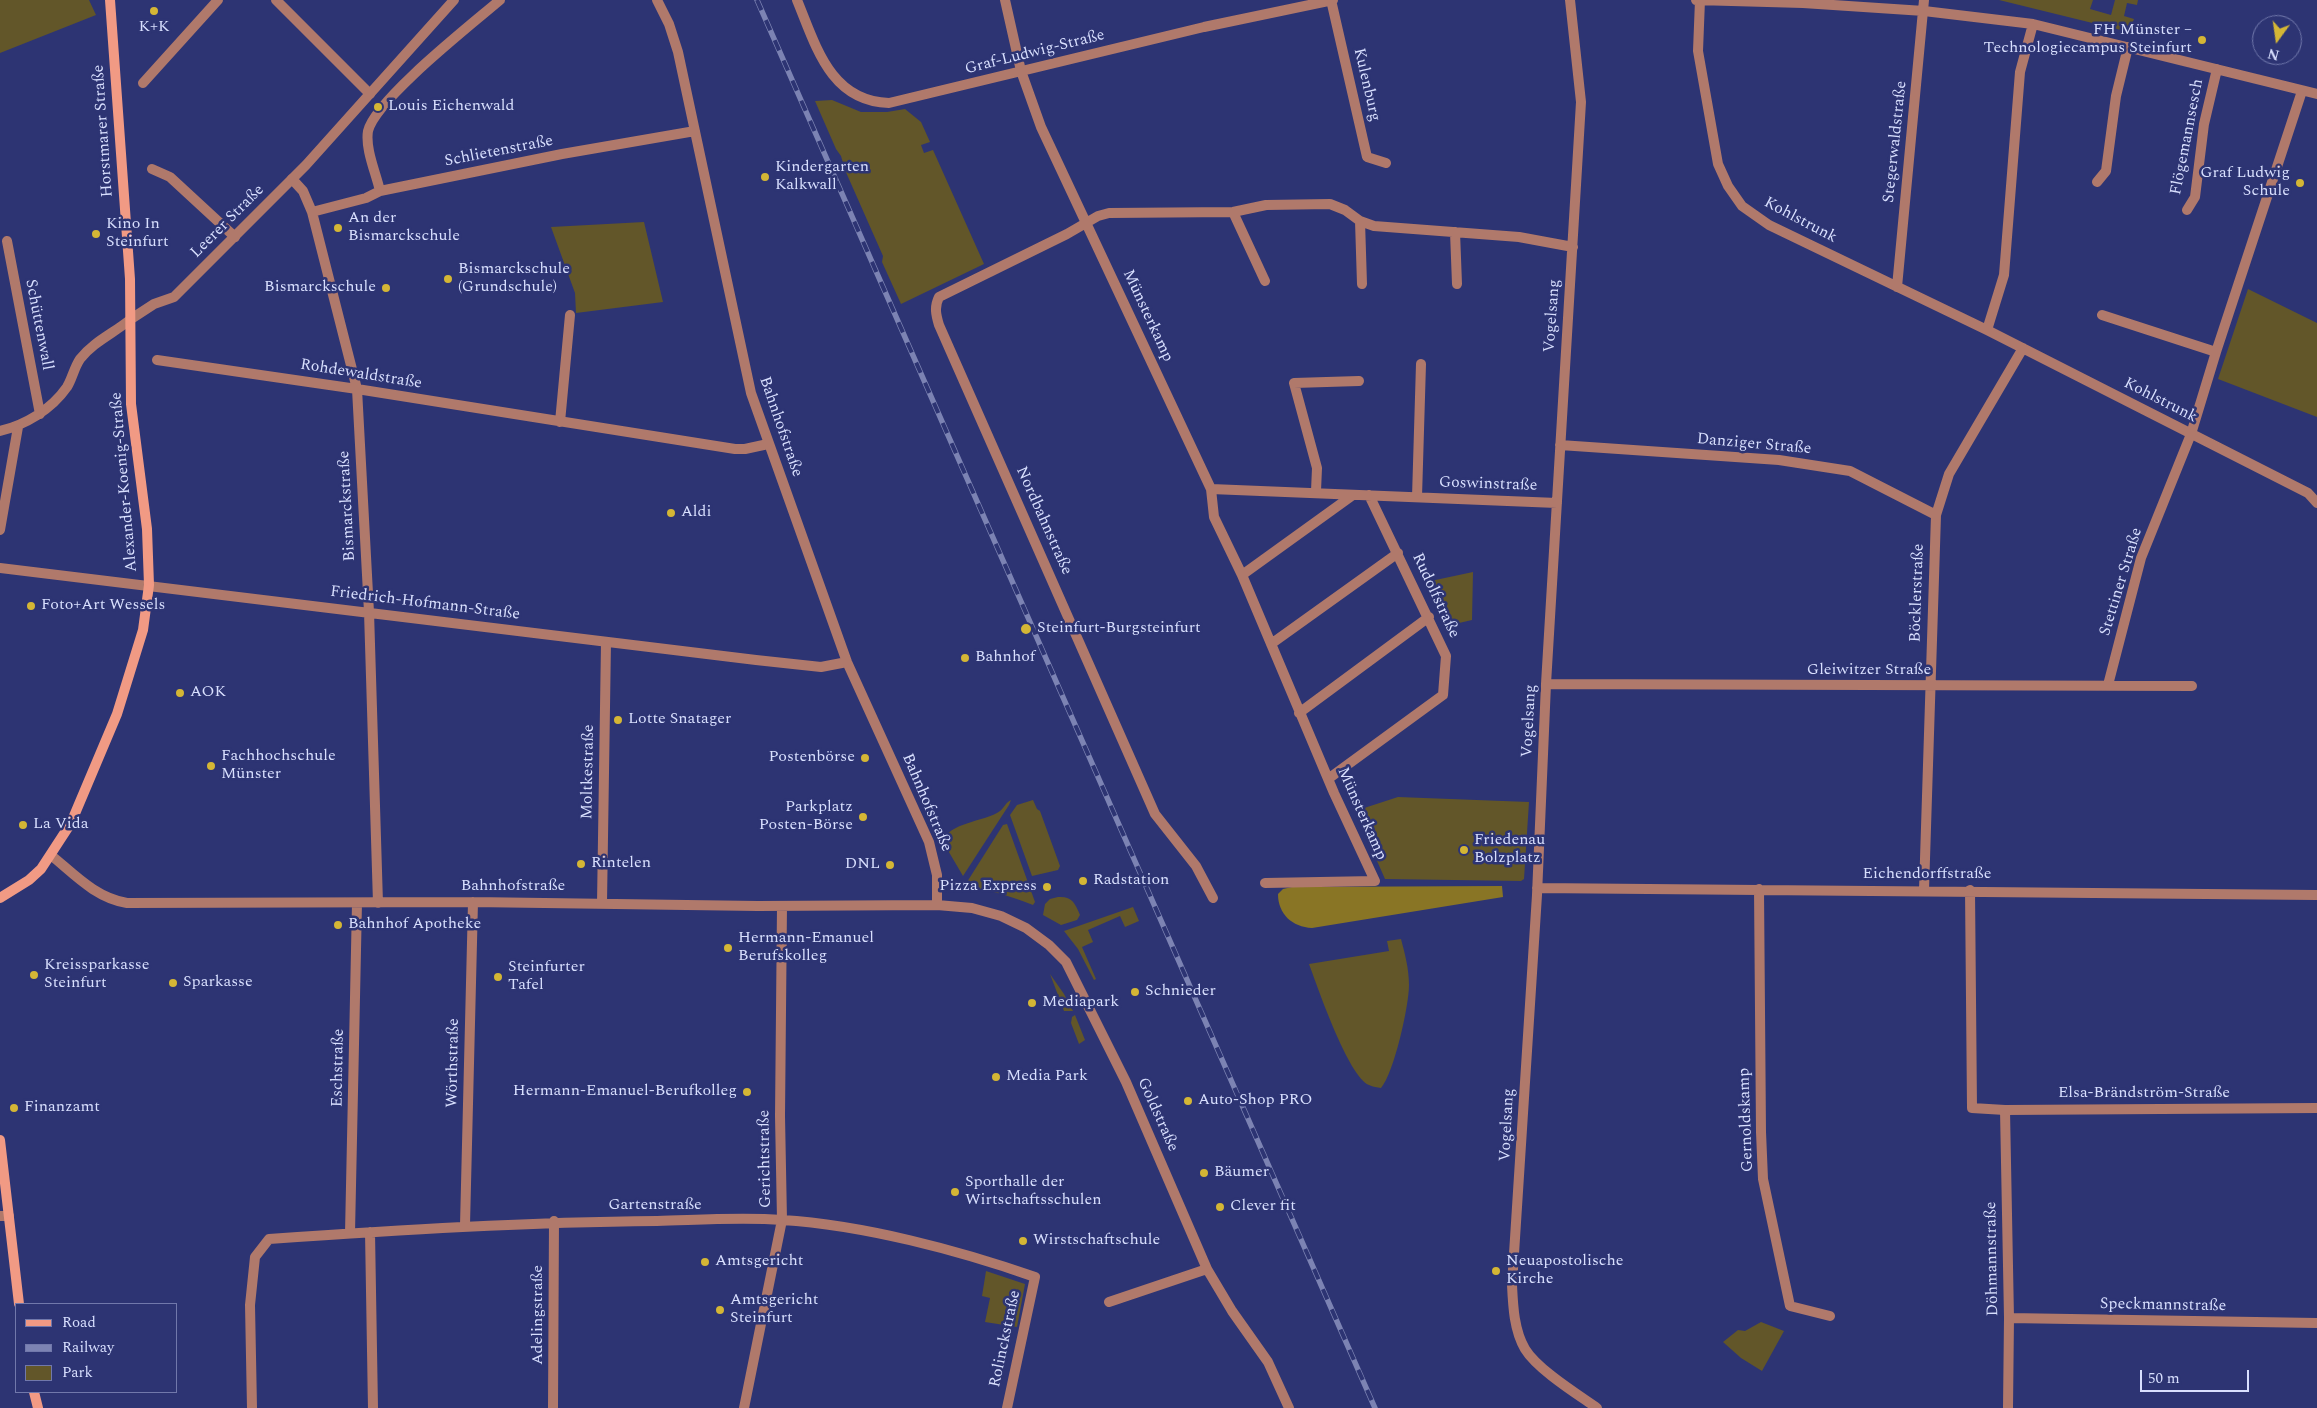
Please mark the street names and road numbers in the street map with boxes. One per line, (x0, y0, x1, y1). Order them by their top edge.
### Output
street label: Graf-Ludwig-Straße (963, 26, 1107, 80)
street label: Kulenburg (1348, 46, 1384, 124)
street label: Horstmarer Straße (90, 64, 118, 198)
street label: Flögemannsesch (2167, 77, 2209, 197)
street label: Stegerwaldstraße (1880, 80, 1912, 204)
street label: Schlietenstraße (443, 132, 555, 172)
street label: Leerer Straße (187, 181, 269, 263)
street label: Kohlstrunk (1760, 194, 1840, 248)
street label: Münsterkamp (1117, 267, 1177, 365)
street label: Schüttenwall (20, 278, 56, 372)
street label: Vogelsang (1541, 279, 1565, 353)
street label: Rohdewaldstraße (299, 356, 423, 394)
street label: Bahnhofstraße (754, 374, 806, 480)
street label: Kohlstrunk (2120, 374, 2200, 428)
street label: Alexander-Koenig-Straße (108, 391, 142, 573)
street label: Danziger Straße (1696, 430, 1812, 460)
street label: Bismarckstraße (336, 450, 360, 562)
street label: Nordbahnstraße (1011, 464, 1075, 578)
street label: Goswinstraße (1438, 474, 1538, 496)
street label: Stettiner Straße (2096, 526, 2148, 638)
street label: Böcklerstraße (1907, 543, 1929, 643)
street label: Rudolfstraße (1407, 550, 1463, 642)
street label: Friedrich-Hofmann-Straße (329, 583, 521, 625)
street label: Gleiwitzer Straße (1807, 661, 1931, 681)
street label: Vogelsang (1518, 684, 1542, 758)
street label: Moltkestraße (579, 724, 599, 820)
street label: Bahnhofstraße (897, 751, 955, 855)
street label: Münsterkamp (1332, 765, 1390, 863)
street label: Eichendorffstraße (1863, 865, 1991, 885)
street label: Bahnhofstraße (461, 877, 565, 897)
street label: Wörthstraße (444, 1018, 464, 1108)
street label: Eschstraße (329, 1029, 349, 1107)
street label: Gernoldskamp (1736, 1068, 1758, 1172)
street label: Goldstraße (1132, 1075, 1182, 1155)
street label: Elsa-Brändström-Straße (2058, 1084, 2230, 1104)
street label: Vogelsang (1496, 1088, 1520, 1162)
street label: Gerichtstraße (756, 1110, 776, 1208)
street label: Gartenstraße (608, 1196, 702, 1216)
street label: Döhmannstraße (1982, 1201, 2004, 1317)
street label: Adelingstraße (529, 1265, 549, 1365)
street label: Rolinckstraße (986, 1289, 1026, 1389)
street label: Speckmannstraße (2100, 1295, 2226, 1317)

